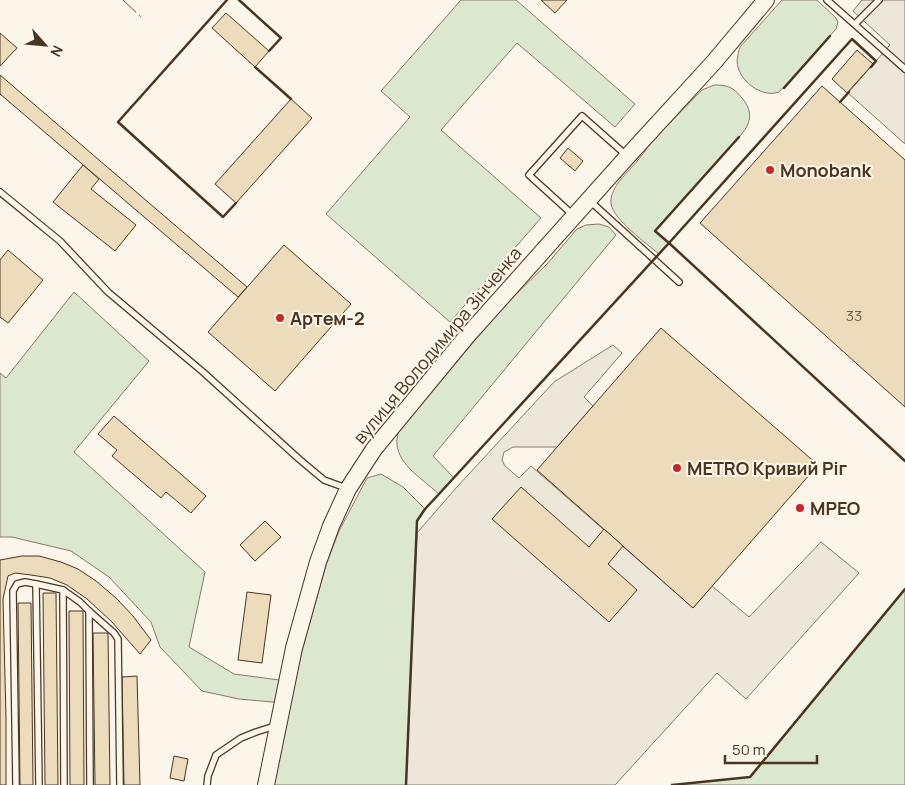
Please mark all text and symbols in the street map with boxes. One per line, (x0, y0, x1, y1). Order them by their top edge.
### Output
north arrow (20, 20, 70, 70)
text: N (46, 42, 68, 60)
place label: Monobank (780, 158, 872, 182)
marker: Monobank (764, 164, 776, 176)
street label: вулиця Володимира Зінченка (347, 241, 527, 449)
house number: 33 (846, 305, 862, 326)
place label: Артем-2 (290, 306, 365, 330)
marker: Артем-2 (274, 312, 286, 324)
place label: METRO Кривий Ріг (687, 456, 848, 480)
marker: METRO Кривий Ріг (671, 462, 683, 474)
place label: МРЕО (810, 496, 860, 520)
marker: МРЕО (794, 502, 806, 514)
scale bar (725, 732, 818, 764)
text: 50 m (732, 739, 766, 760)

